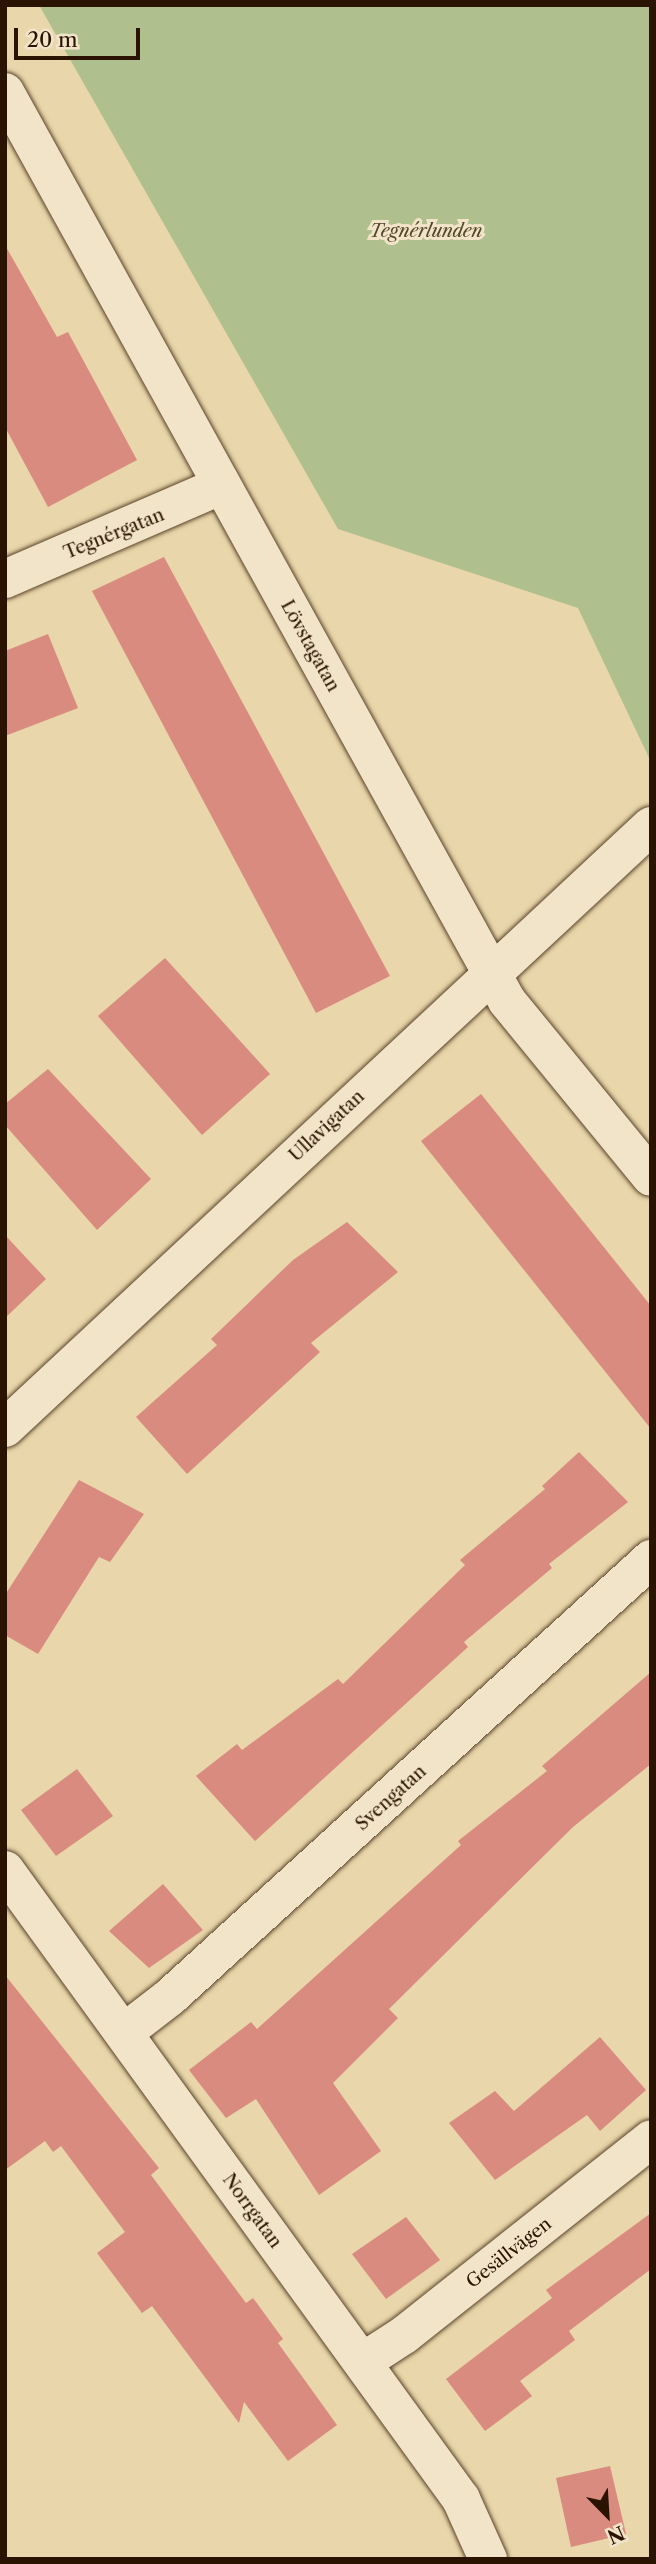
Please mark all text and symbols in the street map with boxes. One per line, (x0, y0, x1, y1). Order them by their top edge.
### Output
scale bar (18, 14, 144, 58)
text: 20 m (27, 27, 78, 52)
park label: Tegnérlunden (370, 220, 482, 242)
street label: Tegnérgatan (61, 504, 167, 564)
street label: Lövstagatan (276, 596, 344, 696)
street label: Ullavigatan (285, 1086, 369, 1166)
street label: Svengatan (351, 1761, 431, 1835)
street label: Norrgatan (218, 2170, 286, 2252)
street label: Gesällvägen (462, 2213, 556, 2293)
north arrow (572, 2480, 642, 2550)
text: N (604, 2521, 628, 2549)

